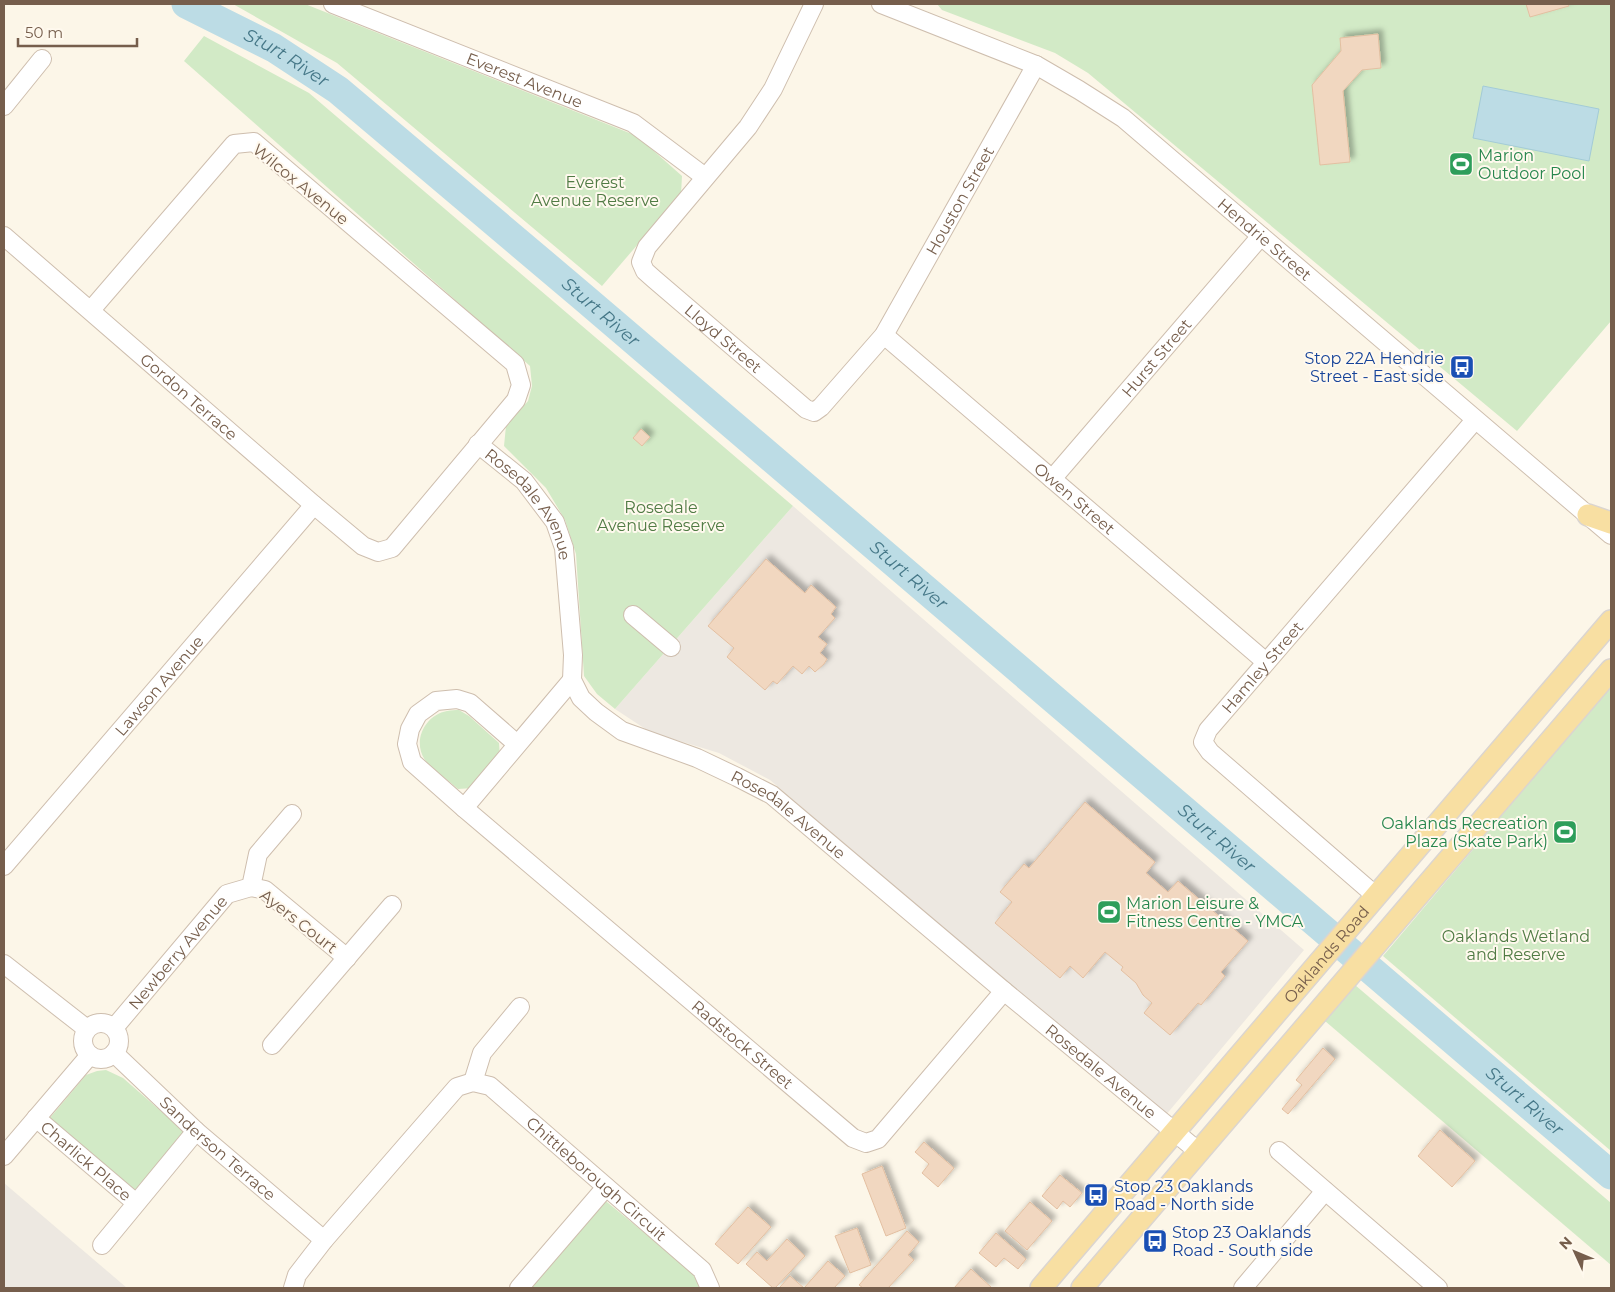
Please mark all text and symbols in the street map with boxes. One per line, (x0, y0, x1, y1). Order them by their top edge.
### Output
scale bar (18, 15, 136, 47)
text: 50 m (25, 23, 63, 42)
water label: Sturt River (240, 24, 334, 92)
street label: Everest Avenue (463, 49, 585, 112)
street label: Wilcox Avenue (249, 140, 352, 229)
street label: Houston Street (922, 143, 998, 258)
place label: Marion Outdoor Pool (1478, 146, 1586, 183)
sports icon: Marion Outdoor Pool (1448, 151, 1474, 177)
park label: Everest Avenue Reserve (531, 173, 659, 210)
street label: Hendrie Street (1214, 194, 1316, 285)
water label: Sturt River (557, 273, 645, 352)
street label: Lloyd Street (681, 300, 766, 377)
street label: Hurst Street (1118, 315, 1196, 401)
place label: Stop 22A Hendrie Street - East side (1304, 349, 1444, 386)
street label: Gordon Terrace (136, 350, 241, 444)
bus stop icon: Stop 22A Hendrie Street - East side (1449, 354, 1475, 380)
street label: Rosedale Avenue (481, 444, 574, 561)
street label: Owen Street (1030, 459, 1119, 539)
park label: Rosedale Avenue Reserve (597, 498, 725, 535)
water label: Sturt River (865, 536, 953, 615)
street label: Hamley Street (1218, 617, 1307, 717)
street label: Lawson Avenue (111, 632, 208, 740)
street label: Rosedale Avenue (728, 767, 849, 863)
water label: Sturt River (1173, 799, 1261, 878)
place label: Oaklands Recreation Plaza (Skate Park) (1381, 814, 1548, 851)
sports icon: Oaklands Recreation Plaza (Skate Park) (1552, 819, 1578, 845)
street label: Ayers Court (256, 885, 341, 958)
street label: Newberry Avenue (125, 892, 232, 1013)
place label: Marion Leisure & Fitness Centre - YMCA (1126, 894, 1304, 931)
sports icon: Marion Leisure & Fitness Centre - YMCA (1096, 899, 1122, 925)
street label: Oaklands Road (1280, 902, 1373, 1007)
park label: Oaklands Wetland and Reserve (1442, 927, 1590, 964)
street label: Radstock Street (688, 996, 797, 1093)
street label: Rosedale Avenue (1041, 1020, 1160, 1123)
water label: Sturt River (1481, 1062, 1569, 1141)
street label: Sanderson Terrace (156, 1093, 279, 1205)
street label: Chittleborough Circuit (522, 1113, 671, 1245)
street label: Charlick Place (37, 1117, 135, 1205)
place label: Stop 23 Oaklands Road - North side (1114, 1177, 1254, 1214)
bus stop icon: Stop 23 Oaklands Road - North side (1083, 1182, 1109, 1208)
place label: Stop 23 Oaklands Road - South side (1172, 1223, 1313, 1260)
north arrow (1550, 1227, 1600, 1277)
bus stop icon: Stop 23 Oaklands Road - South side (1142, 1228, 1168, 1254)
text: N (1555, 1233, 1576, 1253)

